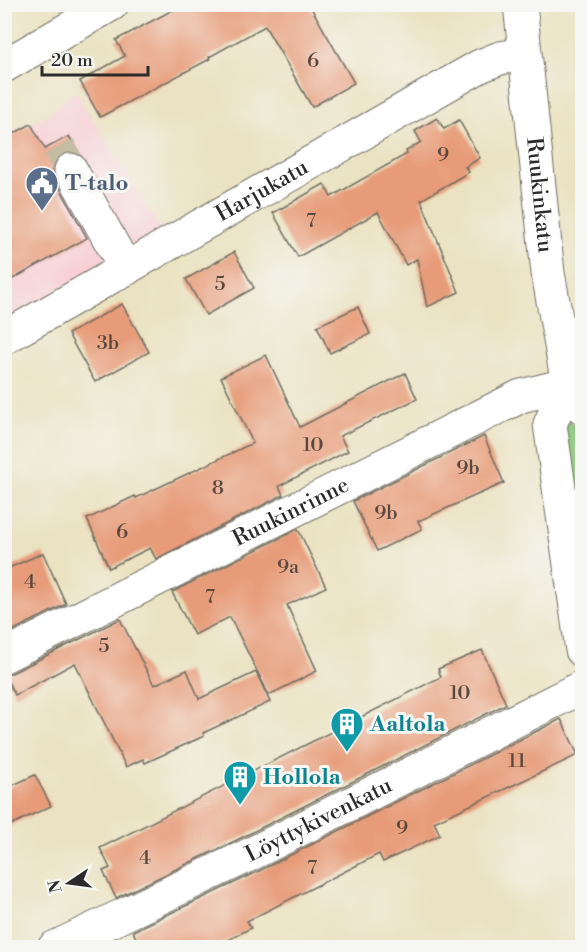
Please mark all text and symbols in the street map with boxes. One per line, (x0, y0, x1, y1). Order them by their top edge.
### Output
scale bar (42, 39, 148, 77)
text: 20 m (51, 49, 93, 72)
house number: 6 (307, 49, 319, 74)
street label: Ruukinkatu (520, 136, 559, 254)
house number: 9 (437, 143, 449, 168)
street label: Harjukatu (211, 153, 313, 228)
public building icon: T-talo (24, 165, 60, 212)
place label: T-talo (65, 170, 128, 197)
house number: 7 (306, 209, 316, 234)
house number: 5 (214, 272, 226, 297)
house number: 3b (97, 331, 119, 356)
house number: 10 (302, 433, 324, 458)
house number: 9b (456, 456, 480, 481)
street label: Ruukinrinne (228, 471, 353, 552)
house number: 8 (212, 476, 224, 501)
house number: 9b (374, 501, 398, 526)
house number: 6 (116, 520, 128, 545)
house number: 9a (277, 555, 300, 580)
house number: 4 (24, 570, 36, 595)
house number: 7 (205, 585, 215, 610)
house number: 5 (98, 634, 110, 659)
house number: 10 (449, 681, 471, 706)
building icon: Aaltola (329, 706, 365, 753)
place label: Aaltola (369, 711, 446, 738)
house number: 11 (508, 749, 526, 774)
building icon: Hollola (222, 759, 258, 806)
place label: Hollola (263, 764, 342, 791)
street label: Löyttykivenkatu (241, 771, 397, 868)
house number: 9 (396, 816, 408, 841)
house number: 4 (139, 846, 151, 871)
north arrow (39, 853, 99, 913)
house number: 7 (307, 856, 317, 881)
text: N (44, 877, 67, 895)

